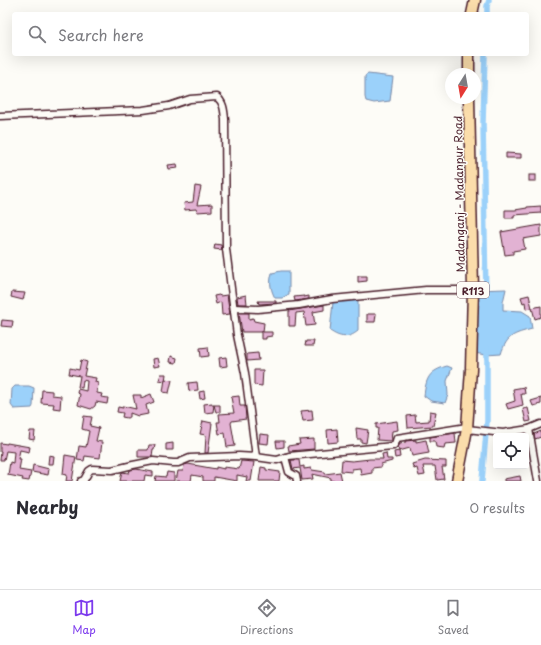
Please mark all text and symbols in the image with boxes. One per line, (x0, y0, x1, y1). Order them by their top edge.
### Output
search box (12, 12, 529, 56)
icon: search (26, 23, 48, 45)
text: Search here (58, 23, 144, 46)
north arrow (445, 68, 481, 104)
street label: Madanganj - Madanpur Road (449, 116, 469, 272)
road number: R113 (457, 282, 489, 298)
map controls (493, 433, 529, 469)
button: locate (493, 433, 529, 469)
text: Nearby (16, 494, 78, 520)
text: 0 results (470, 498, 525, 517)
tab: Map (72, 597, 96, 638)
tab: Directions (240, 597, 293, 638)
tab: Saved (438, 597, 469, 638)

